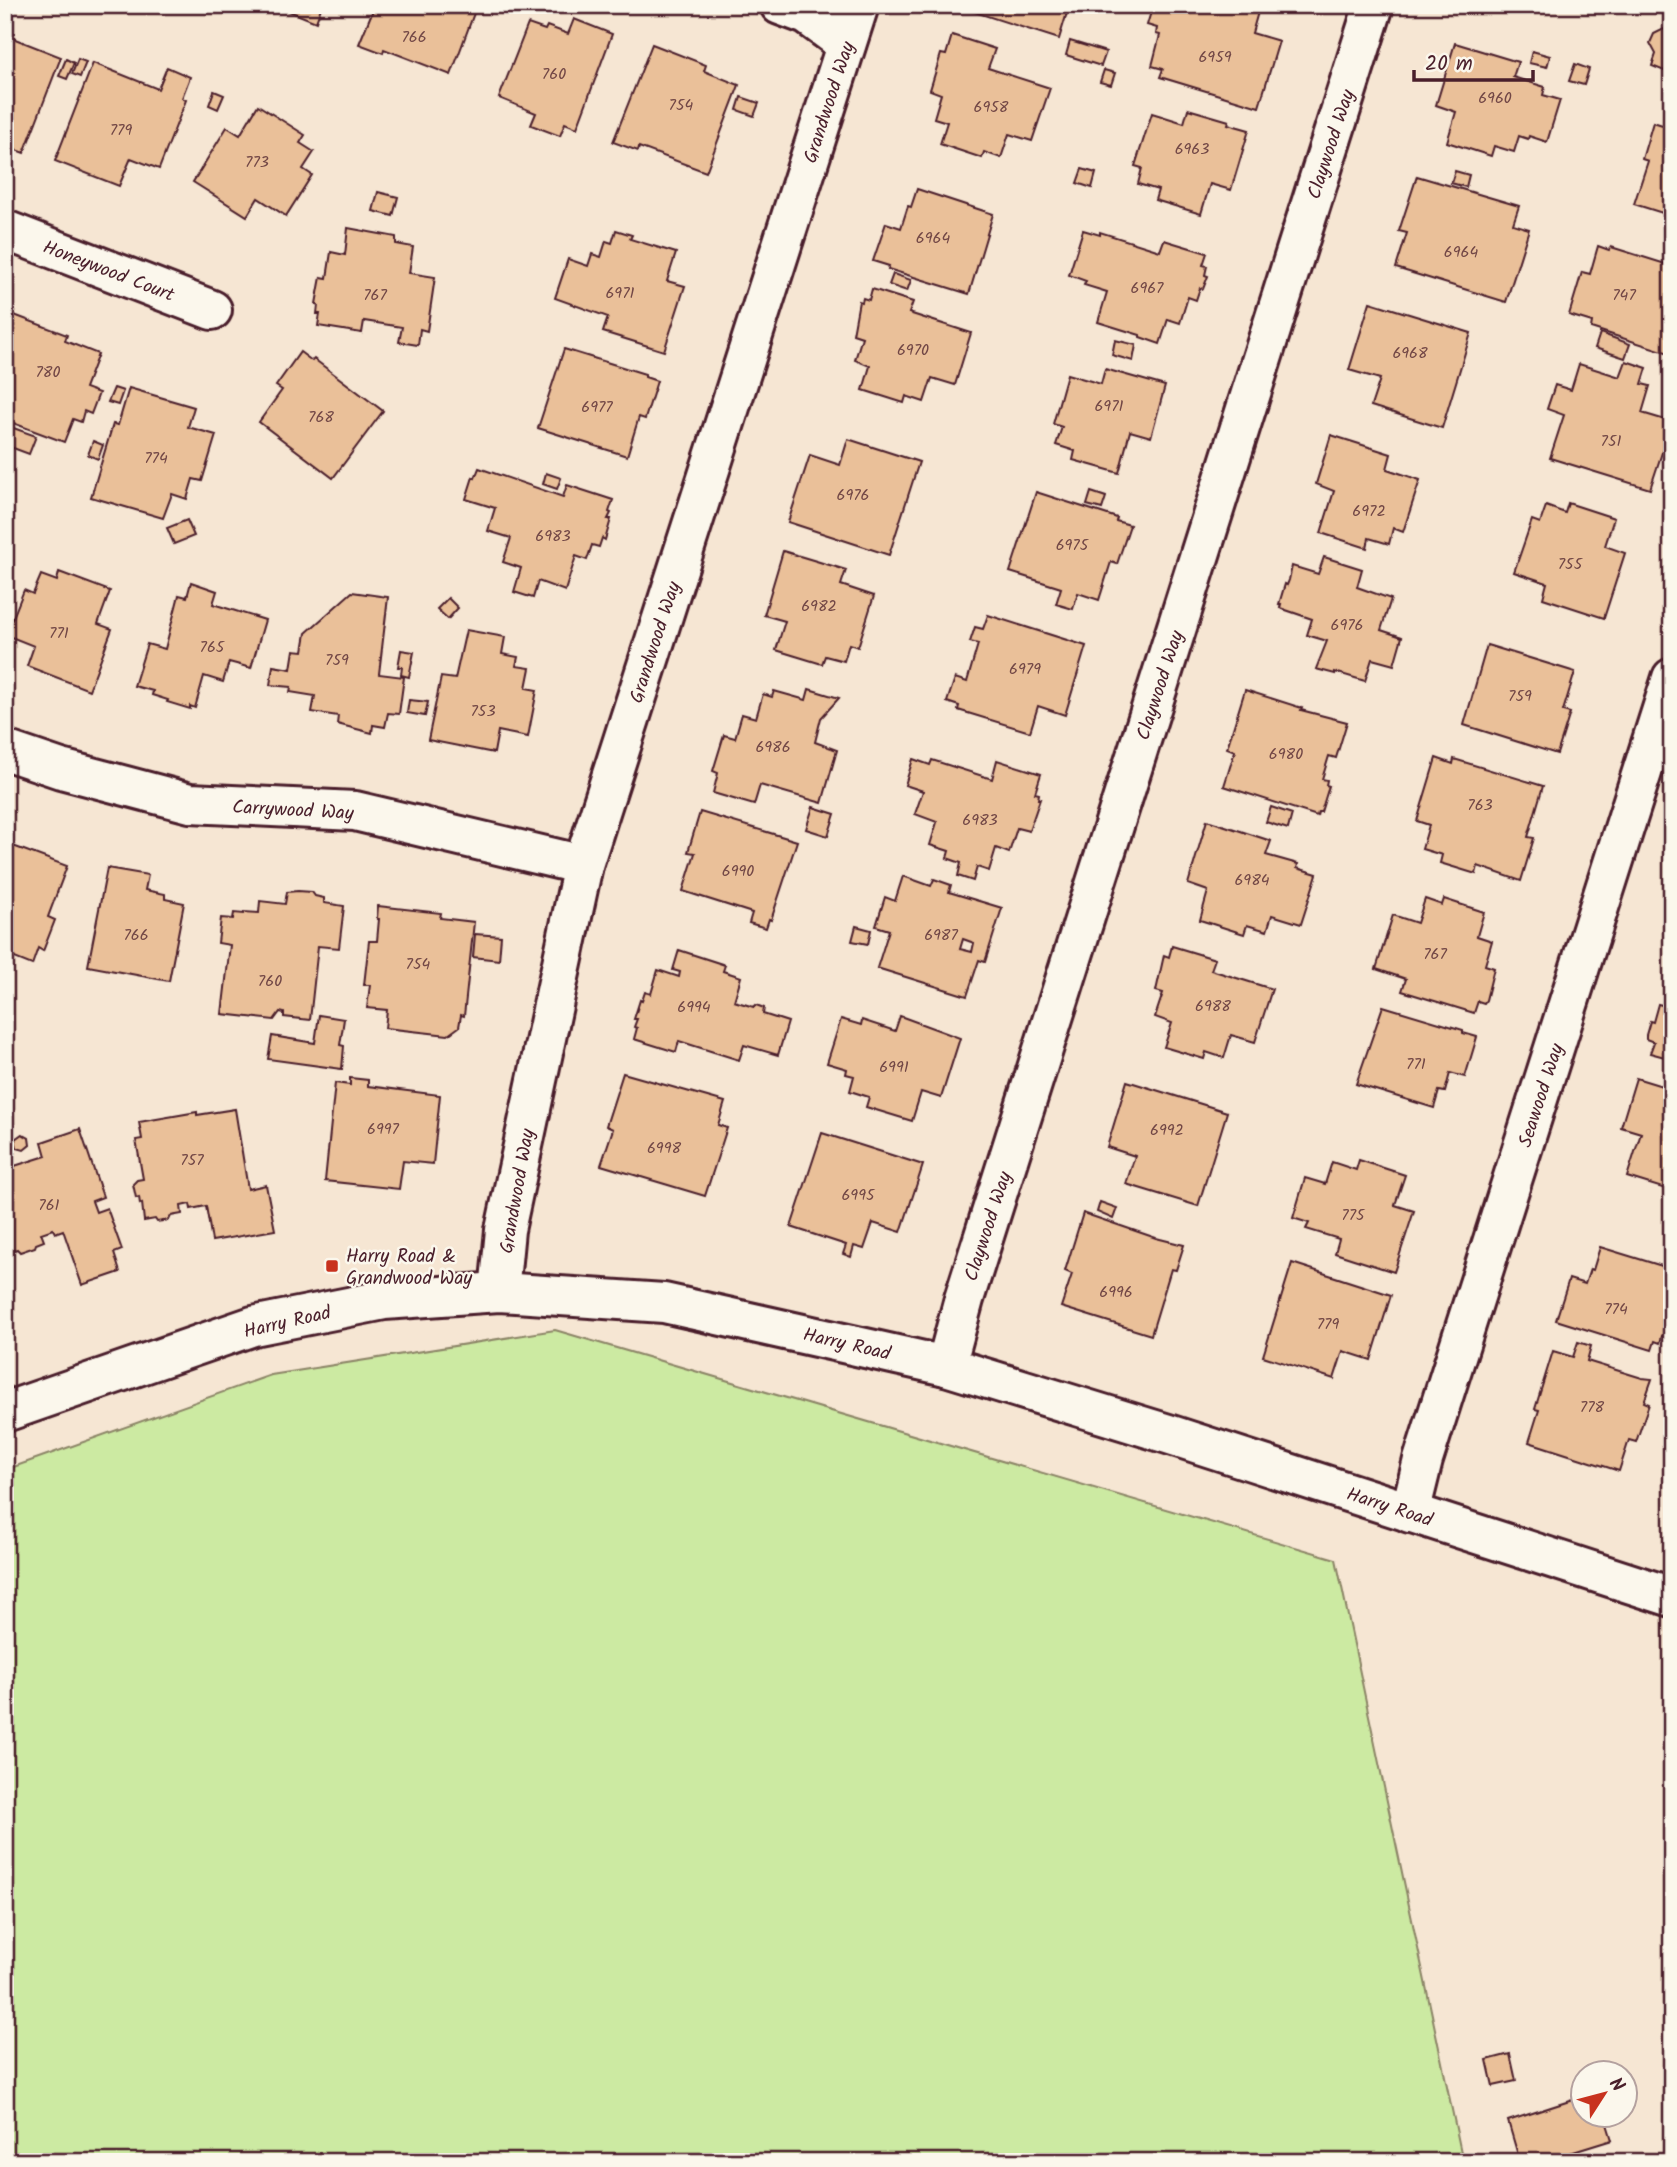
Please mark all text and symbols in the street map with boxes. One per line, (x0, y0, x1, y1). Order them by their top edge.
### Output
house number: 766 (401, 25, 427, 50)
street label: Grandwood Way (796, 37, 864, 167)
scale bar (1414, 38, 1534, 82)
house number: 6959 (1198, 45, 1232, 70)
text: 20 m (1425, 48, 1473, 81)
house number: 760 (542, 62, 566, 87)
street label: Claywood Way (1300, 85, 1364, 203)
house number: 6960 (1478, 86, 1512, 111)
house number: 754 (669, 93, 694, 118)
house number: 6958 (974, 95, 1009, 120)
house number: 779 (110, 118, 132, 143)
house number: 6963 (1175, 137, 1209, 162)
house number: 773 (245, 150, 269, 175)
house number: 6964 (916, 226, 950, 251)
street label: Honeywood Court (38, 233, 179, 311)
house number: 6964 (1444, 240, 1478, 265)
house number: 6967 (1131, 276, 1164, 301)
house number: 6971 (605, 281, 635, 306)
house number: 767 (363, 283, 387, 308)
house number: 747 (1612, 283, 1636, 308)
house number: 6970 (897, 338, 929, 363)
house number: 6968 (1392, 341, 1428, 366)
house number: 780 (35, 360, 61, 385)
house number: 6971 (1094, 394, 1124, 419)
house number: 6977 (581, 395, 613, 420)
house number: 768 (308, 405, 334, 430)
house number: 751 (1601, 429, 1622, 454)
house number: 774 (144, 446, 168, 471)
house number: 6976 (837, 483, 869, 508)
house number: 6972 (1352, 499, 1386, 524)
house number: 6983 (535, 524, 571, 549)
house number: 6975 (1056, 533, 1090, 558)
house number: 755 (1558, 552, 1584, 577)
street label: Grandwood Way (622, 577, 690, 707)
house number: 6982 (801, 594, 837, 619)
house number: 6976 (1331, 613, 1363, 638)
house number: 771 (49, 621, 69, 646)
street label: Claywood Way (1129, 626, 1193, 744)
house number: 765 (200, 635, 226, 660)
house number: 759 (325, 648, 349, 673)
house number: 6979 (1009, 657, 1041, 682)
house number: 759 (1508, 684, 1532, 709)
house number: 753 (470, 699, 496, 724)
house number: 6986 (755, 735, 791, 760)
house number: 6980 (1269, 742, 1303, 767)
street label: Carrywood Way (231, 793, 355, 829)
house number: 763 (1467, 793, 1493, 818)
house number: 6983 (962, 808, 998, 833)
house number: 6990 (722, 859, 754, 884)
house number: 6984 (1234, 868, 1270, 893)
house number: 766 (123, 923, 149, 948)
house number: 6987 (924, 923, 958, 948)
house number: 767 (1423, 942, 1447, 967)
house number: 754 (406, 952, 431, 977)
house number: 760 (258, 969, 282, 994)
house number: 6988 (1195, 994, 1231, 1019)
house number: 6994 (677, 995, 711, 1020)
street label: Seawood Way (1511, 1039, 1573, 1151)
house number: 771 (1406, 1052, 1426, 1077)
house number: 6991 (879, 1055, 909, 1080)
house number: 6997 (367, 1117, 400, 1142)
house number: 6992 (1150, 1118, 1184, 1143)
street label: Grandwood Way (492, 1126, 544, 1256)
house number: 6998 (647, 1136, 681, 1161)
house number: 757 (180, 1148, 204, 1173)
street label: Claywood Way (957, 1167, 1021, 1285)
house number: 6995 (841, 1183, 876, 1208)
house number: 761 (38, 1193, 60, 1218)
house number: 775 (1341, 1203, 1366, 1228)
place label: Harry Road & Grandwood Way (346, 1242, 473, 1294)
marker: Harry Road & Grandwood Way (324, 1258, 340, 1274)
house number: 6996 (1099, 1280, 1133, 1305)
house number: 774 (1604, 1297, 1628, 1322)
street label: Harry Road (241, 1298, 335, 1348)
house number: 779 (1317, 1312, 1339, 1337)
street label: Harry Road (800, 1320, 894, 1370)
house number: 778 (1580, 1395, 1605, 1420)
street label: Harry Road (1342, 1480, 1437, 1536)
north arrow (1568, 2058, 1638, 2128)
text: N (1600, 2072, 1632, 2099)

